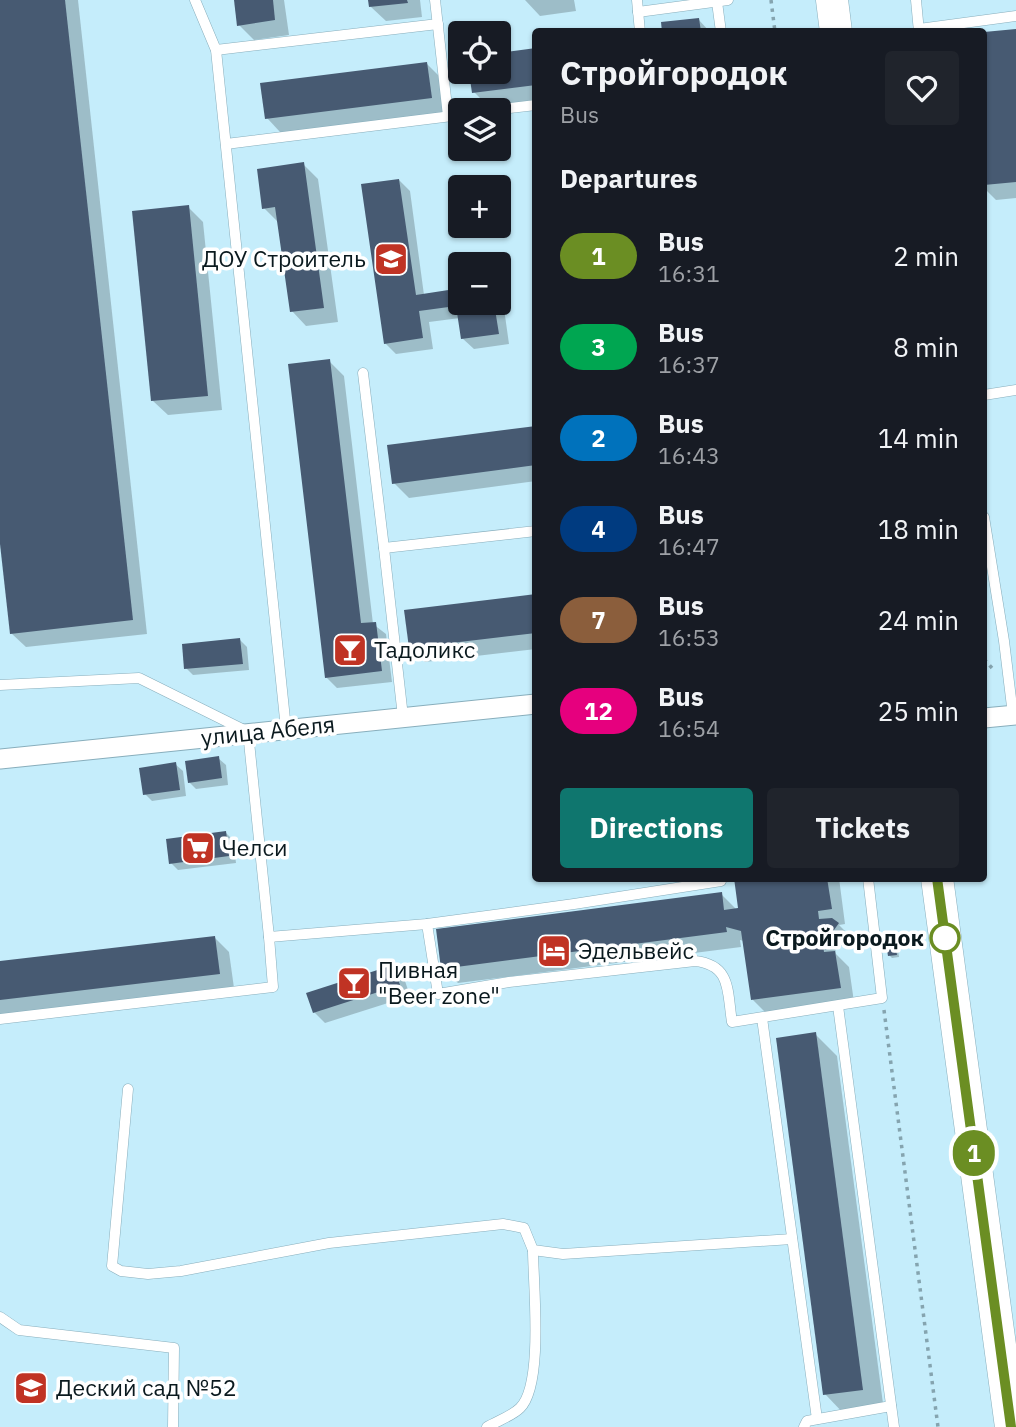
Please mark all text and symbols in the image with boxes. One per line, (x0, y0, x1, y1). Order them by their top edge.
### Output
map controls (448, 21, 511, 315)
button: locate (448, 21, 511, 84)
text: Стройгородок (560, 51, 788, 94)
button: heart (885, 51, 959, 125)
button: layers (448, 98, 511, 161)
text: Bus (560, 99, 599, 129)
text: Departures (560, 161, 698, 195)
button: + (448, 175, 511, 238)
text: Bus (658, 224, 704, 258)
text: 2 min (893, 239, 959, 273)
school or university icon: ДОУ Строитель (372, 240, 410, 278)
text: 1 (591, 240, 606, 272)
place label: ДОУ Строитель (202, 243, 366, 273)
button: − (448, 252, 511, 315)
text: 16:31 (658, 258, 720, 288)
text: Bus (658, 315, 704, 349)
text: 8 min (893, 330, 959, 364)
text: 3 (591, 331, 606, 363)
text: 16:37 (658, 349, 720, 379)
text: Bus (658, 406, 704, 440)
text: 14 min (878, 421, 959, 455)
text: 2 (591, 422, 606, 454)
text: 16:43 (658, 440, 720, 470)
text: Bus (658, 497, 704, 531)
text: 18 min (878, 512, 959, 546)
text: 4 (591, 513, 606, 545)
text: 16:47 (658, 531, 720, 561)
text: Bus (658, 588, 704, 622)
text: 24 min (878, 603, 959, 637)
text: 7 (591, 604, 606, 636)
text: 16:53 (658, 622, 720, 652)
bar icon: Тадоликс (331, 631, 369, 669)
place label: Тадоликс (374, 634, 475, 664)
text: Bus (658, 679, 704, 713)
text: 25 min (878, 694, 959, 728)
text: 12 (584, 695, 613, 727)
street label: улица Абеля (199, 708, 336, 752)
text: 16:54 (658, 713, 720, 743)
button: Directions (560, 788, 753, 868)
button: Tickets (767, 788, 959, 868)
supermarket icon: Челси (179, 829, 217, 867)
place label: Челси (222, 832, 288, 862)
place label: Стройгородок (765, 922, 924, 952)
marker: Стройгородок (930, 923, 960, 953)
hotel icon: Эдельвейс (535, 932, 573, 970)
place label: Эдельвейс (578, 935, 694, 965)
place label: Пивная "Beer zone" (378, 954, 500, 1010)
bar icon: Пивная "Beer zone" (335, 964, 373, 1002)
line badge: 1 (951, 1130, 997, 1176)
text: 1 (967, 1137, 981, 1169)
school or university icon: Деский сад №52 (12, 1369, 50, 1407)
place label: Деский сад №52 (56, 1372, 237, 1402)

